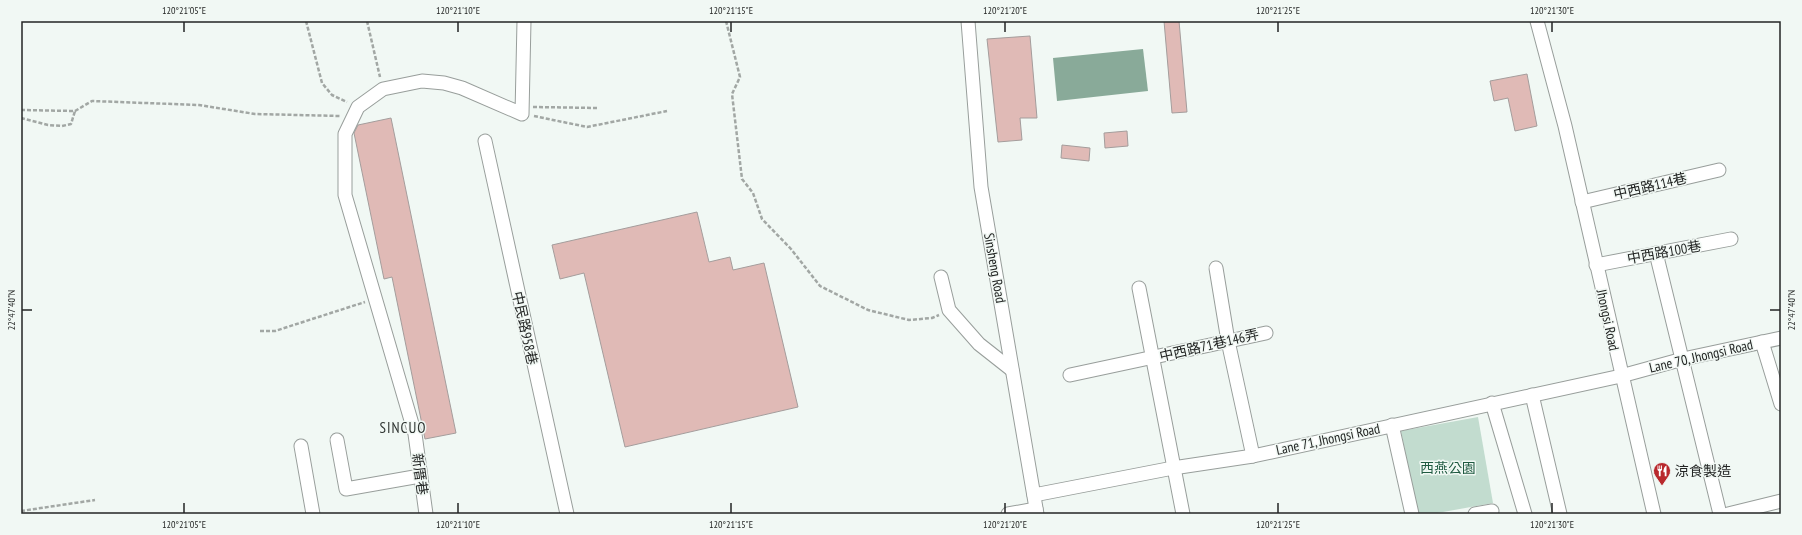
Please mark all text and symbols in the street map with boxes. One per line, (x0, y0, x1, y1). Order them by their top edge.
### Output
text: 120°21'05"E (162, 4, 206, 17)
text: 120°21'10"E (436, 4, 480, 17)
text: 120°21'15"E (709, 4, 753, 17)
text: 120°21'20"E (983, 4, 1027, 17)
text: 120°21'25"E (1256, 4, 1300, 17)
text: 120°21'30"E (1530, 4, 1574, 17)
street label: 中西路114巷 (1611, 169, 1689, 203)
street label: Sinsheng Road (980, 232, 1010, 304)
street label: 中西路100巷 (1626, 237, 1702, 267)
street label: Jhongsi Road (1593, 287, 1623, 352)
street label: 中民路958巷 (508, 289, 542, 367)
text: 22°47'40"N (5, 290, 18, 330)
text: 22°47'40"N (1785, 290, 1798, 330)
street label: 中西路71巷146弄 (1158, 325, 1260, 365)
street label: Lane 70, Jhongsi Road (1647, 335, 1755, 377)
district label: SINCUO (380, 418, 426, 437)
street label: Lane 71, Jhongsi Road (1274, 419, 1382, 459)
street label: 新厝巷 (408, 452, 432, 496)
park label: 西燕公園 (1420, 459, 1476, 477)
restaurant icon: 涼食製造 (1652, 461, 1672, 486)
place label: 涼食製造 (1675, 462, 1732, 480)
text: 120°21'05"E (162, 518, 206, 531)
text: 120°21'10"E (436, 518, 480, 531)
text: 120°21'15"E (709, 518, 753, 531)
text: 120°21'20"E (983, 518, 1027, 531)
text: 120°21'25"E (1256, 518, 1300, 531)
text: 120°21'30"E (1530, 518, 1574, 531)

